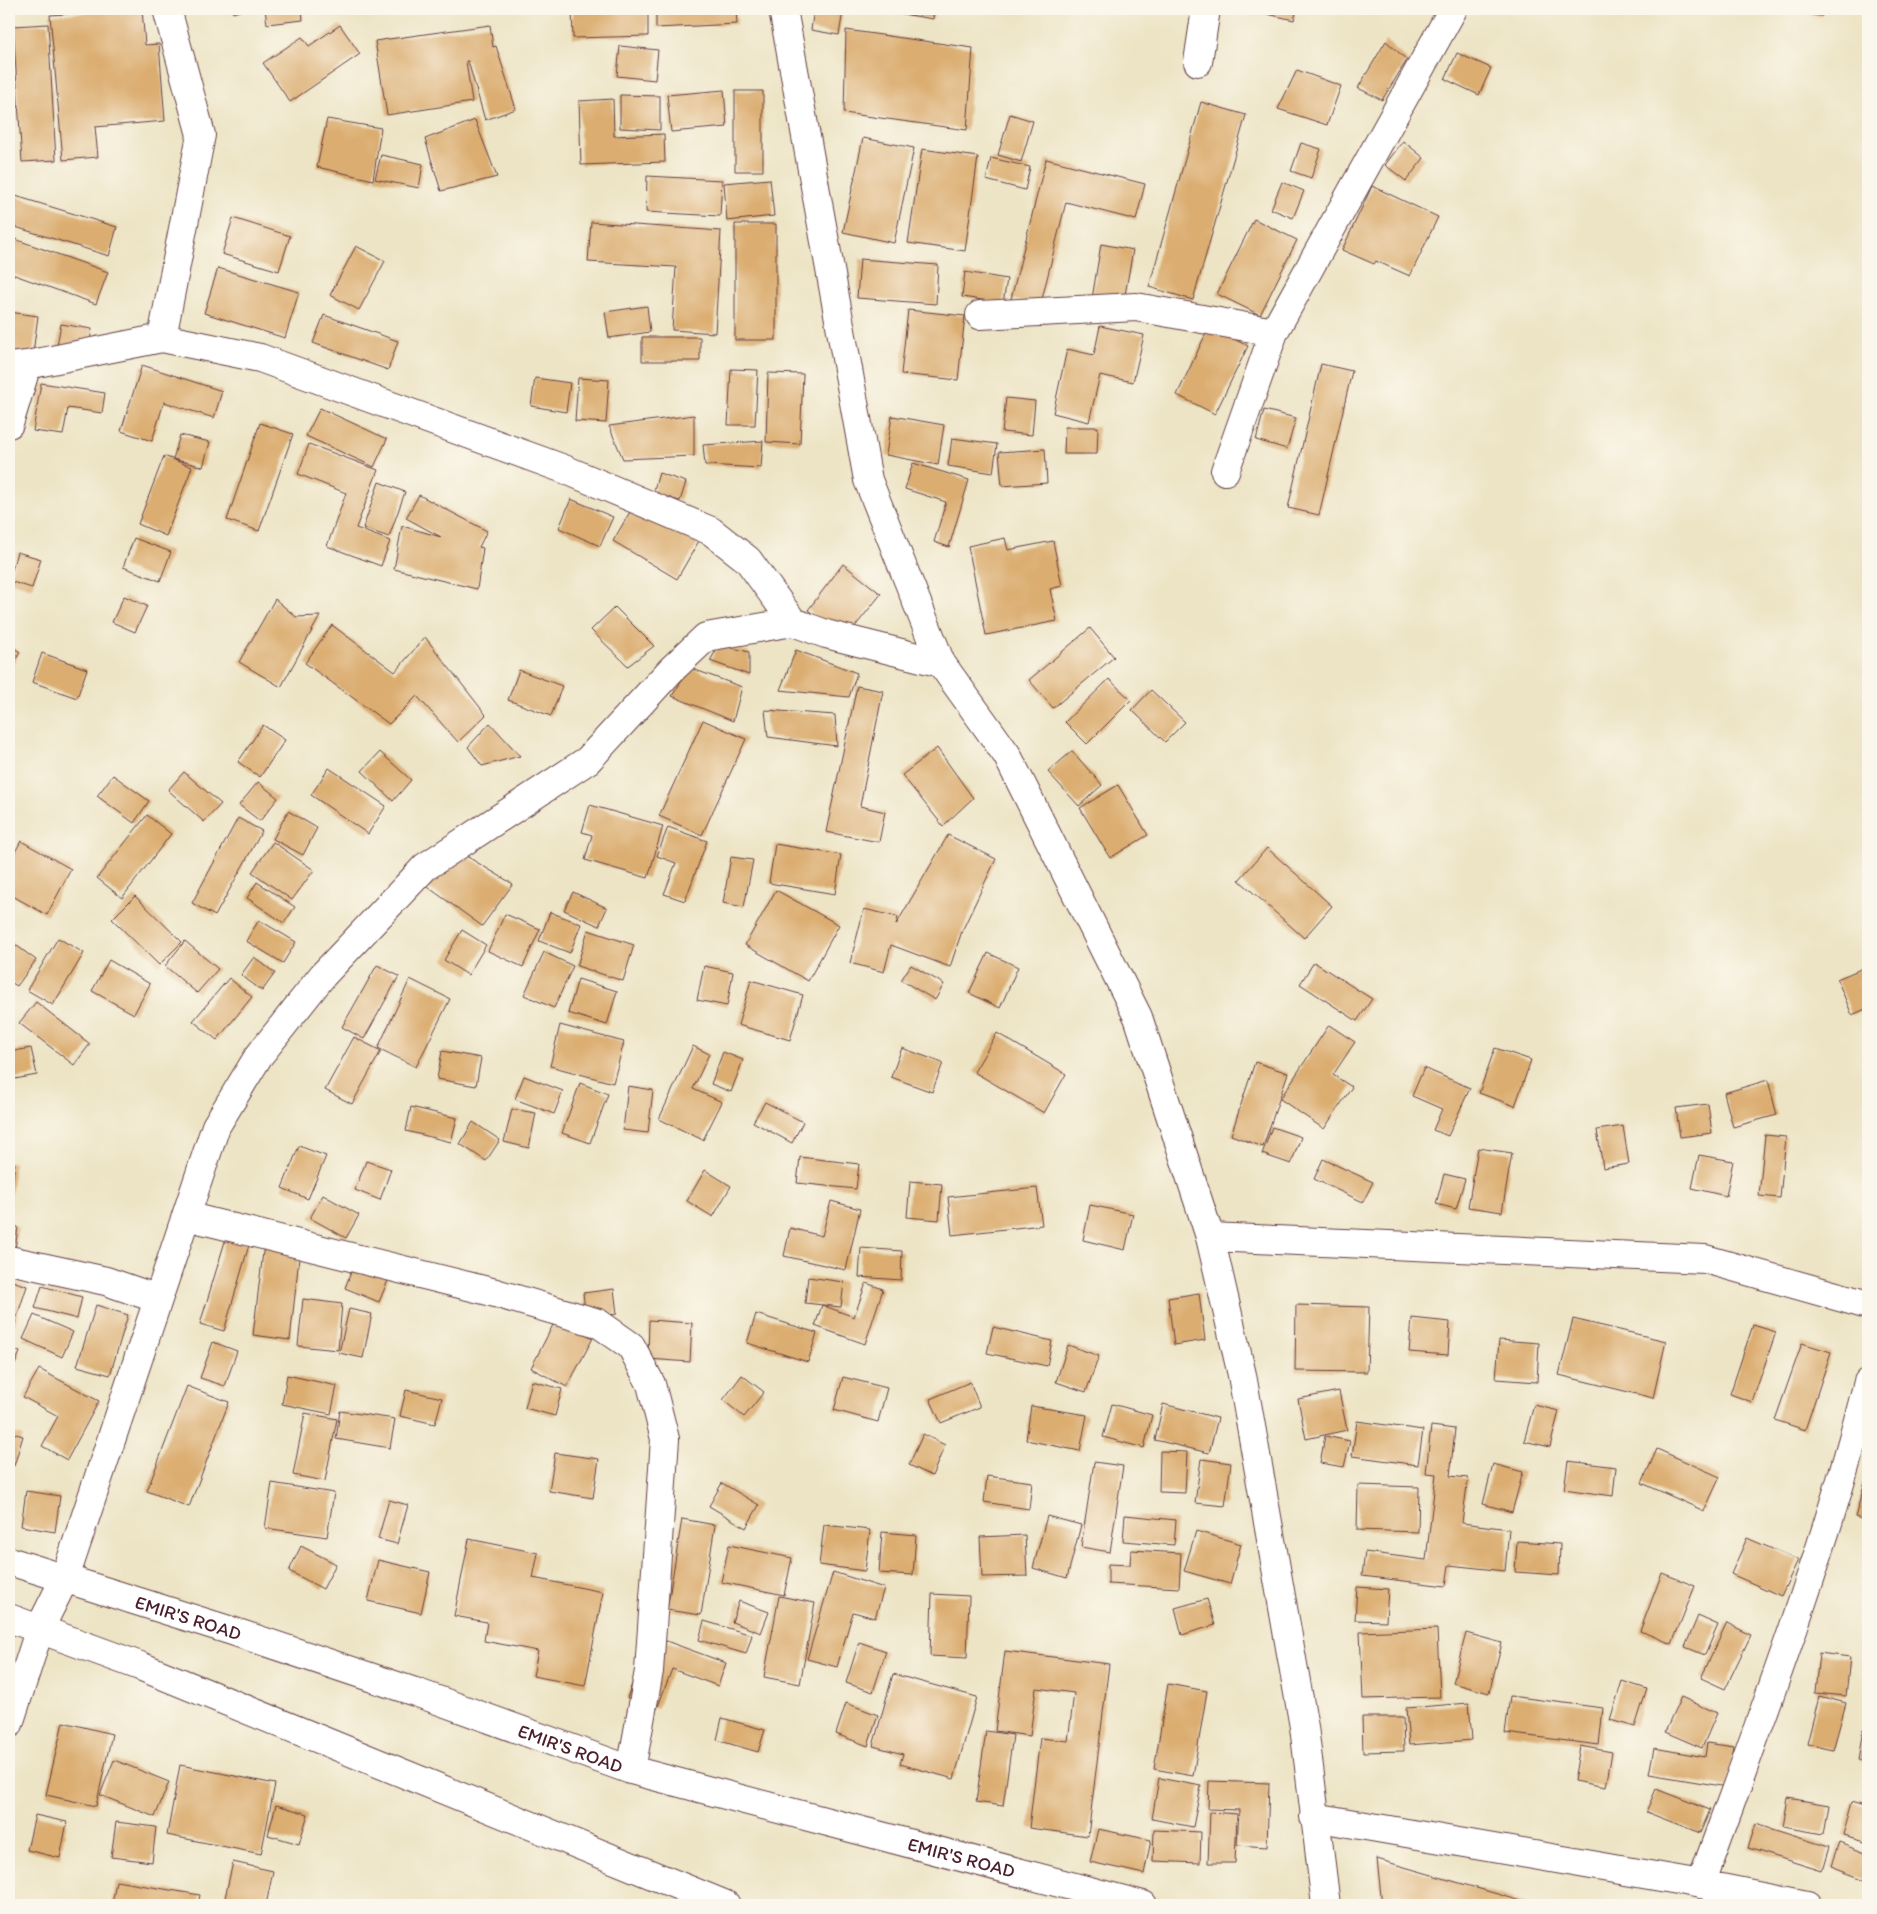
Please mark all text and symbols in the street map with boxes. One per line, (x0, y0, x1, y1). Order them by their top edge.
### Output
street label: EMIR'S ROAD (132, 1590, 244, 1645)
street label: EMIR'S ROAD (515, 1719, 626, 1778)
street label: EMIR'S ROAD (905, 1832, 1017, 1883)

